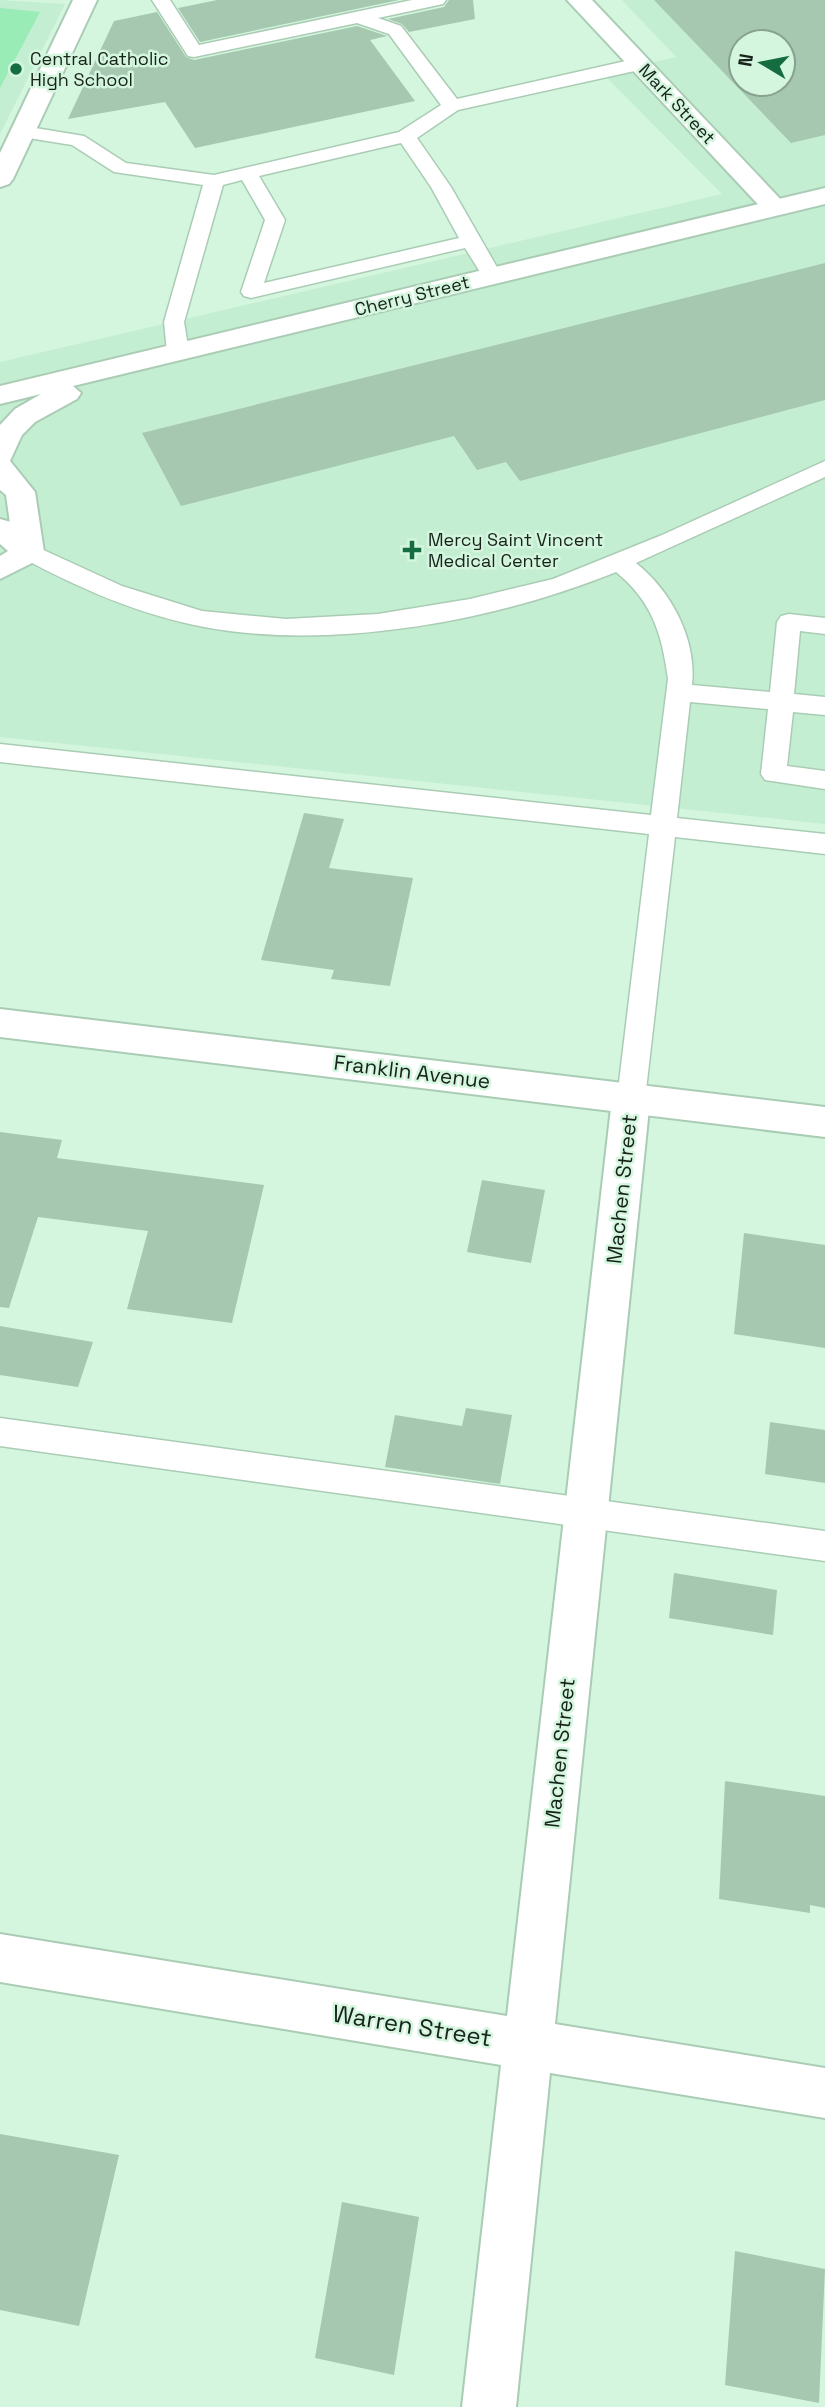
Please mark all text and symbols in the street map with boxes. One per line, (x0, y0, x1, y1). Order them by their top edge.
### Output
north arrow (727, 28, 797, 98)
place label: Central Catholic High School (30, 47, 169, 91)
text: N (732, 52, 759, 69)
street label: Mark Street (634, 59, 721, 149)
marker: Central Catholic High School (8, 61, 24, 77)
street label: Cherry Street (352, 270, 472, 321)
place label: Mercy Saint Vincent Medical Center (428, 528, 603, 572)
marker: Mercy Saint Vincent Medical Center (402, 540, 422, 560)
street label: Franklin Avenue (332, 1049, 492, 1095)
street label: Machen Street (600, 1113, 643, 1265)
street label: Machen Street (538, 1677, 581, 1829)
street label: Warren Street (330, 1998, 494, 2053)

